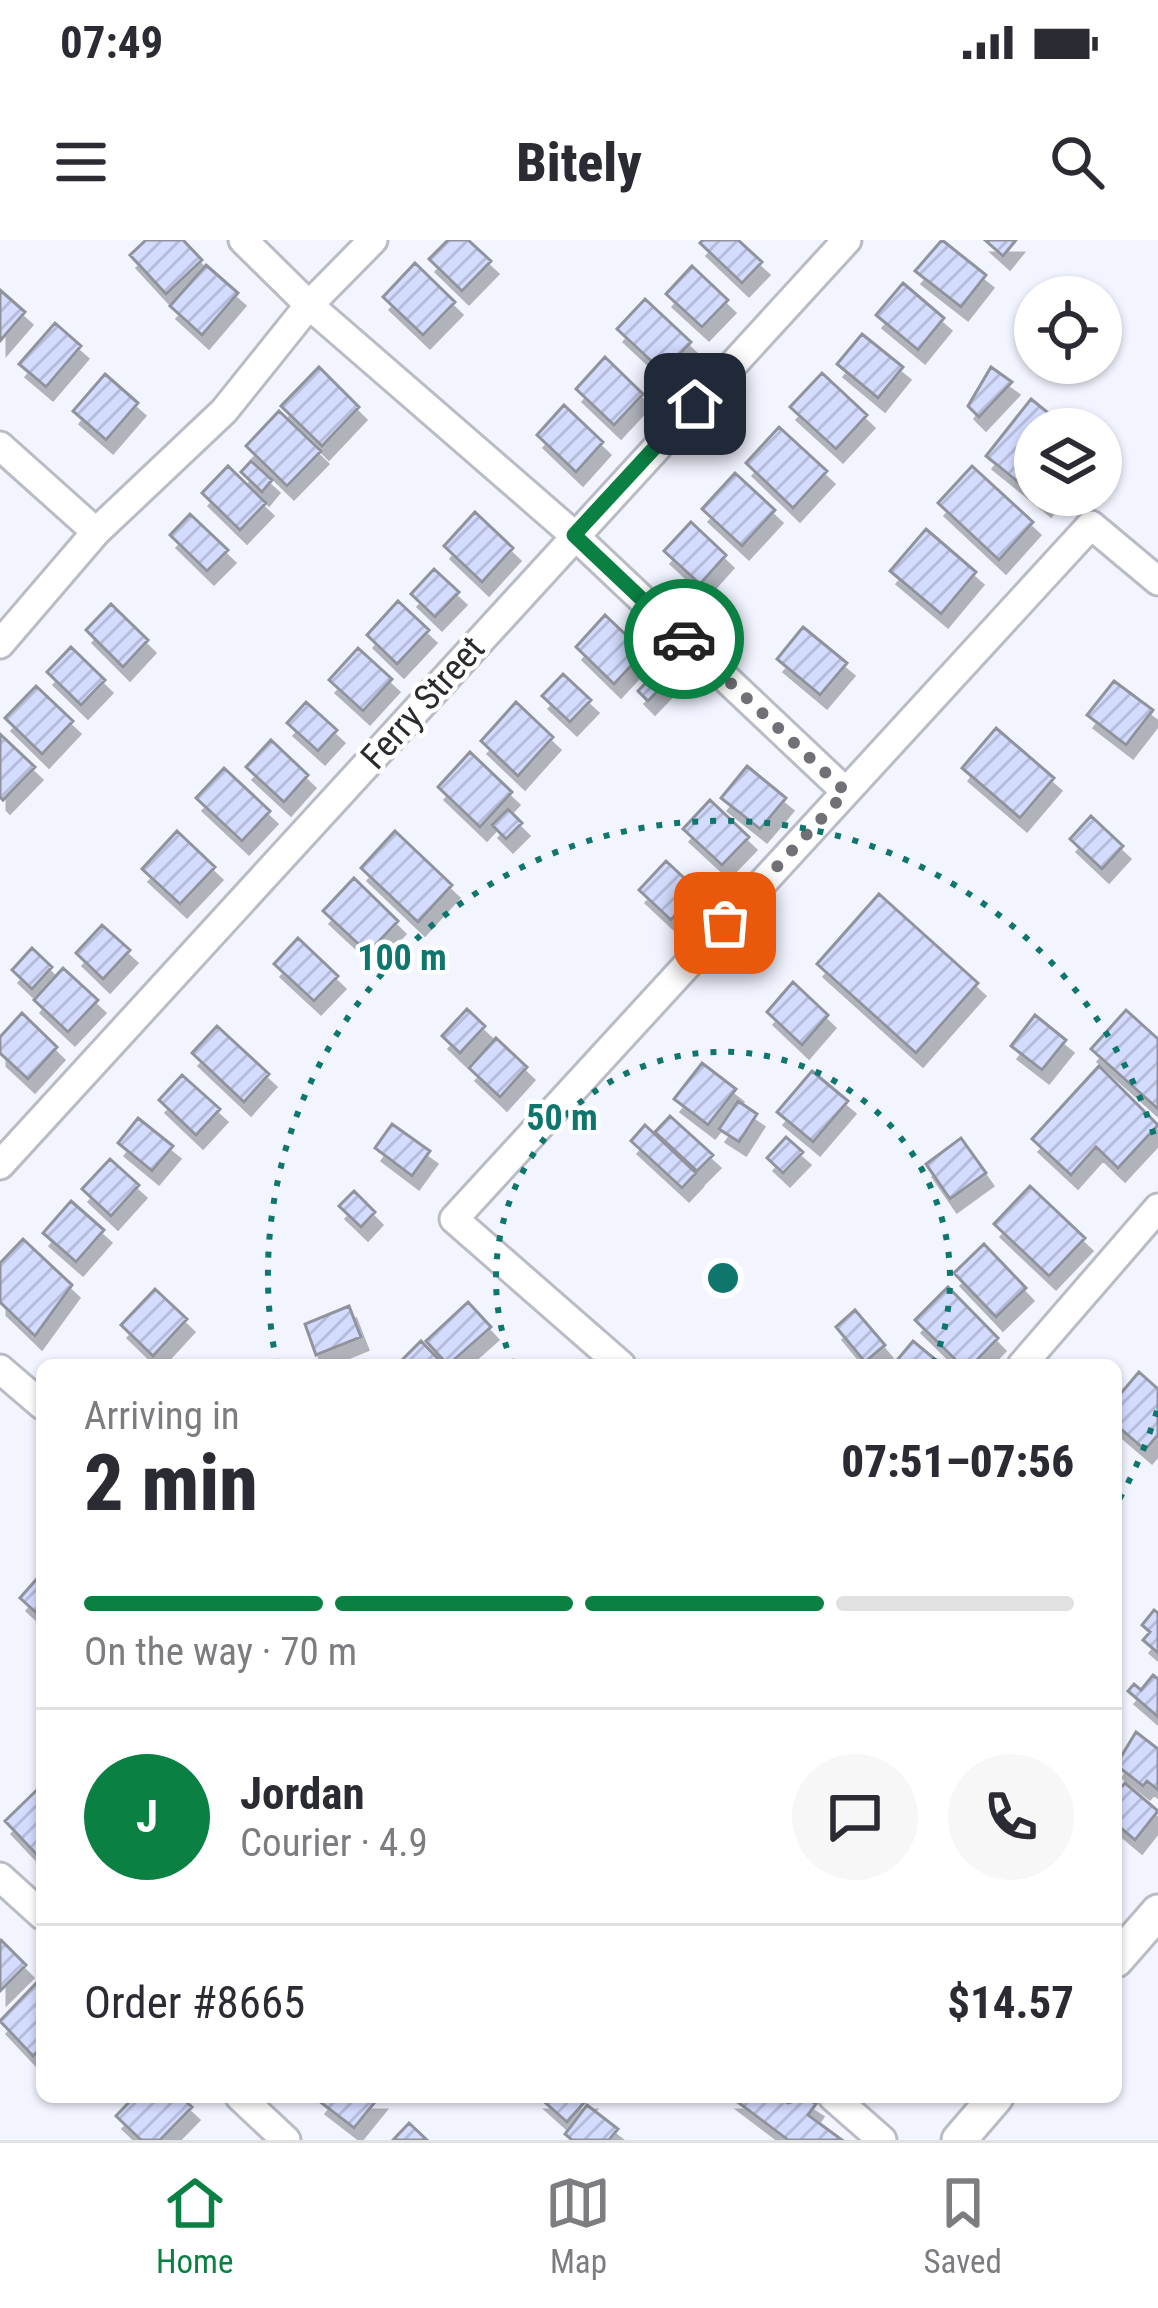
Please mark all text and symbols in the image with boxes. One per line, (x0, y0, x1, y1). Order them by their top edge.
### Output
text: 07:49 (60, 16, 163, 69)
icon: menu (48, 129, 114, 195)
icon: search (1044, 129, 1110, 195)
text: Bitely (516, 131, 642, 194)
map controls (1014, 276, 1122, 516)
button: locate (1014, 276, 1122, 384)
pin (644, 353, 746, 455)
icon: home (662, 371, 728, 437)
button: layers (1014, 408, 1122, 516)
courier (624, 579, 744, 699)
icon: car (651, 606, 717, 672)
street label: Ferry Street (352, 628, 493, 778)
pin (674, 872, 776, 974)
icon: bag (692, 890, 758, 956)
text: 100 m (357, 937, 447, 979)
text: 50 m (526, 1097, 598, 1139)
centre of rings (702, 1257, 744, 1299)
text: Arriving in (84, 1393, 240, 1439)
text: 07:51–07:56 (841, 1435, 1074, 1488)
text: 2 min (84, 1438, 258, 1529)
text: On the way · 70 m (84, 1629, 357, 1675)
button: chat (792, 1754, 918, 1880)
button: phone (948, 1754, 1074, 1880)
text: Jordan (240, 1767, 365, 1820)
text: J (136, 1790, 158, 1843)
text: Courier · 4.9 (240, 1820, 428, 1866)
text: Order #8665 (84, 1976, 305, 2029)
text: $14.57 (947, 1976, 1074, 2029)
tab: Home (156, 2170, 233, 2281)
tab: Map (545, 2170, 611, 2281)
tab: Saved (924, 2170, 1002, 2281)

